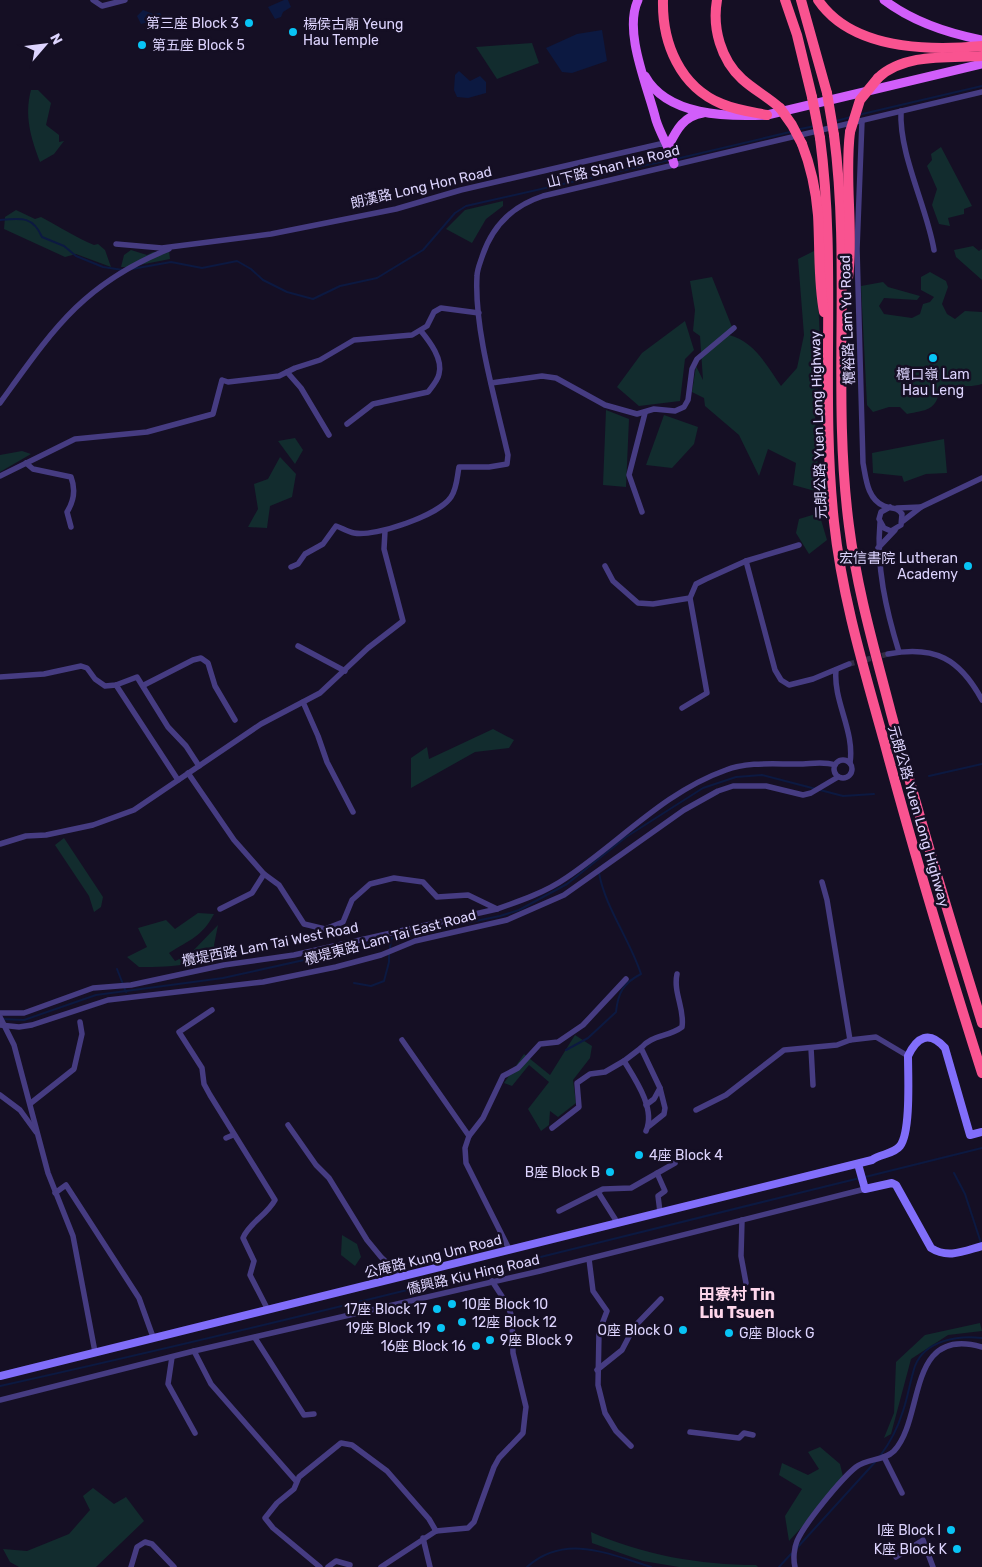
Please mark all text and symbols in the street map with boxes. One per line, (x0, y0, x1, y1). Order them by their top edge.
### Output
place label: 第三座 Block 3 (146, 15, 239, 32)
place label: 楊侯古廟 Yeung Hau Temple (303, 16, 403, 49)
marker: 第三座 Block 3 (243, 17, 255, 29)
north arrow (20, 20, 70, 70)
marker: 楊侯古廟 Yeung Hau Temple (287, 26, 299, 38)
text: N (46, 31, 66, 48)
place label: 第五座 Block 5 (152, 37, 245, 54)
marker: 第五座 Block 5 (136, 39, 148, 51)
street label: 山下路 Shan Ha Road (545, 142, 681, 191)
street label: 朗漢路 Long Hon Road (349, 163, 493, 212)
street label: 欖裕路 Lam Yu Road (837, 255, 858, 385)
street label: 元朗公路 Yuen Long Highway (807, 330, 830, 519)
marker: 欖口嶺 Lam Hau Leng (927, 352, 939, 364)
place label: 欖口嶺 Lam Hau Leng (896, 366, 970, 399)
place label: 宏信書院 Lutheran Academy (839, 550, 958, 583)
marker: 宏信書院 Lutheran Academy (962, 560, 974, 572)
street label: 元朗公路 Yuen Long Highway (884, 723, 953, 909)
street label: 欖堤東路 Lam Tai East Road (302, 906, 478, 969)
street label: 欖堤西路 Lam Tai West Road (180, 919, 360, 970)
place label: 4座 Block 4 (649, 1147, 723, 1164)
marker: 4座 Block 4 (633, 1149, 645, 1161)
place label: B座 Block B (525, 1164, 600, 1181)
marker: B座 Block B (604, 1166, 616, 1178)
street label: 公庵路 Kung Um Road (363, 1231, 504, 1282)
street label: 僑興路 Kiu Hing Road (405, 1251, 541, 1298)
district label: 田寮村 Tin Liu Tsuen (699, 1285, 775, 1322)
place label: 10座 Block 10 (462, 1296, 548, 1313)
marker: 10座 Block 10 (446, 1298, 458, 1310)
place label: 17座 Block 17 (344, 1301, 427, 1318)
marker: 17座 Block 17 (431, 1303, 443, 1315)
place label: 12座 Block 12 (472, 1314, 557, 1331)
marker: 12座 Block 12 (456, 1316, 468, 1328)
place label: 19座 Block 19 (346, 1320, 431, 1337)
marker: 19座 Block 19 (435, 1322, 447, 1334)
place label: O座 Block O (598, 1322, 673, 1339)
marker: O座 Block O (677, 1324, 689, 1336)
place label: G座 Block G (739, 1325, 815, 1342)
marker: G座 Block G (723, 1327, 735, 1339)
place label: 9座 Block 9 (500, 1332, 573, 1349)
marker: 9座 Block 9 (484, 1334, 496, 1346)
place label: 16座 Block 16 (381, 1338, 466, 1355)
marker: 16座 Block 16 (470, 1340, 482, 1352)
place label: I座 Block I (877, 1522, 941, 1539)
marker: I座 Block I (945, 1524, 957, 1536)
place label: K座 Block K (874, 1541, 948, 1558)
marker: K座 Block K (951, 1543, 963, 1555)

